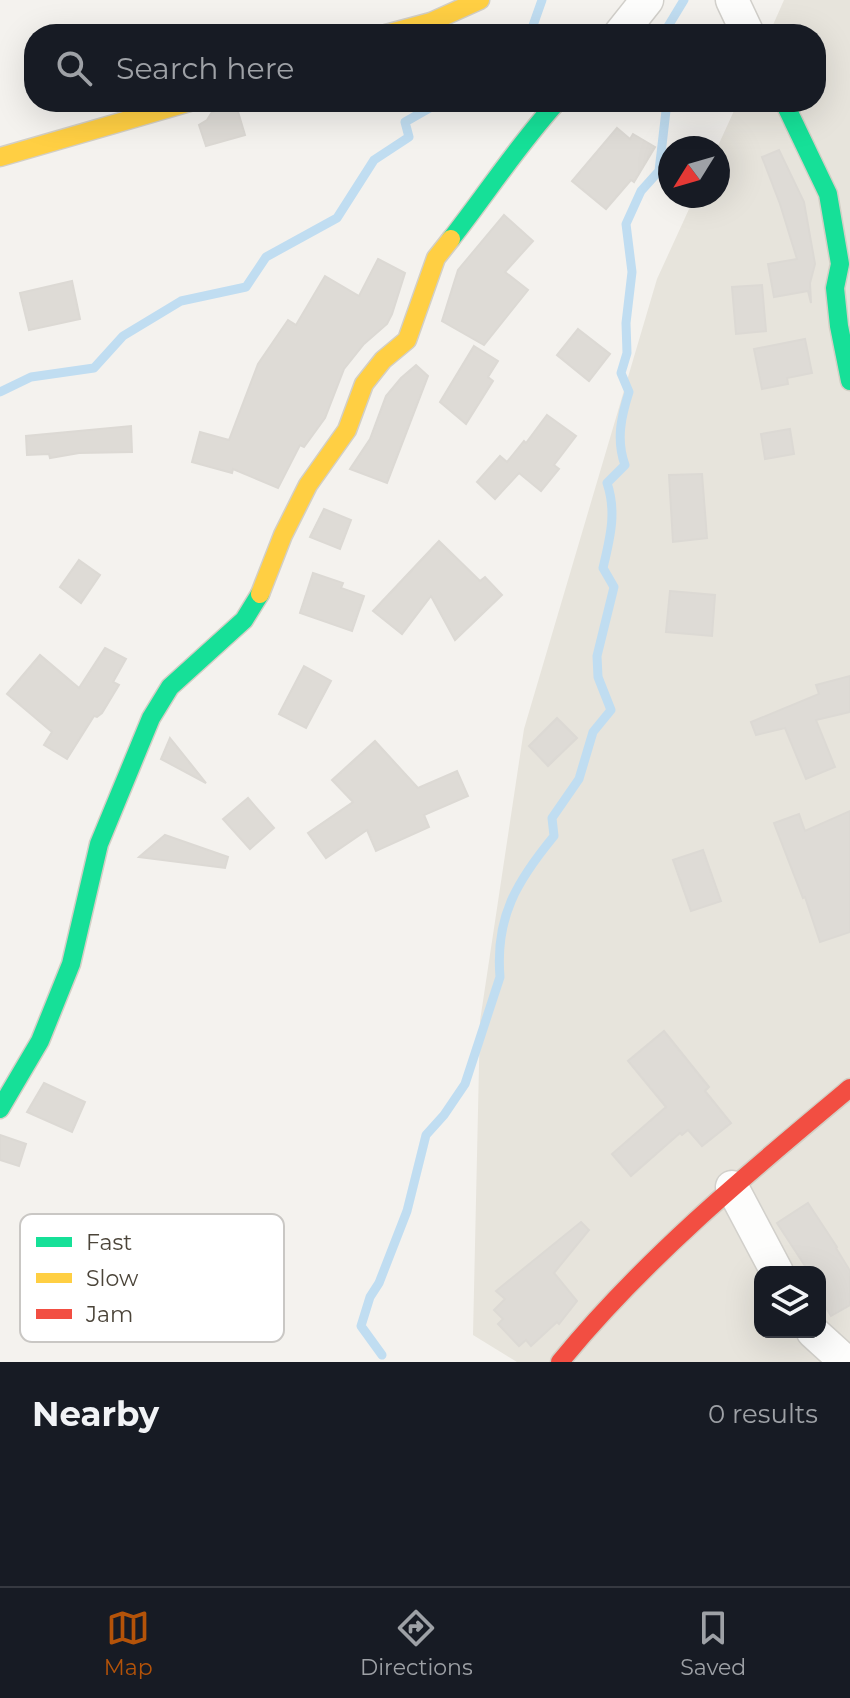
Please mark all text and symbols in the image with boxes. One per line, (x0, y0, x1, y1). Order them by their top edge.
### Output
search box (24, 24, 826, 112)
icon: search (52, 46, 96, 90)
text: Search here (116, 50, 294, 87)
north arrow (658, 136, 730, 208)
legend (20, 1214, 284, 1342)
text: Fast (86, 1229, 132, 1256)
text: Slow (86, 1265, 139, 1292)
map controls (754, 1266, 826, 1338)
button: layers (754, 1266, 826, 1338)
text: Jam (85, 1301, 133, 1328)
text: Nearby (32, 1393, 159, 1435)
text: 0 results (708, 1398, 818, 1430)
tab: Map (104, 1606, 153, 1681)
tab: Directions (360, 1606, 473, 1681)
tab: Saved (680, 1606, 746, 1681)

